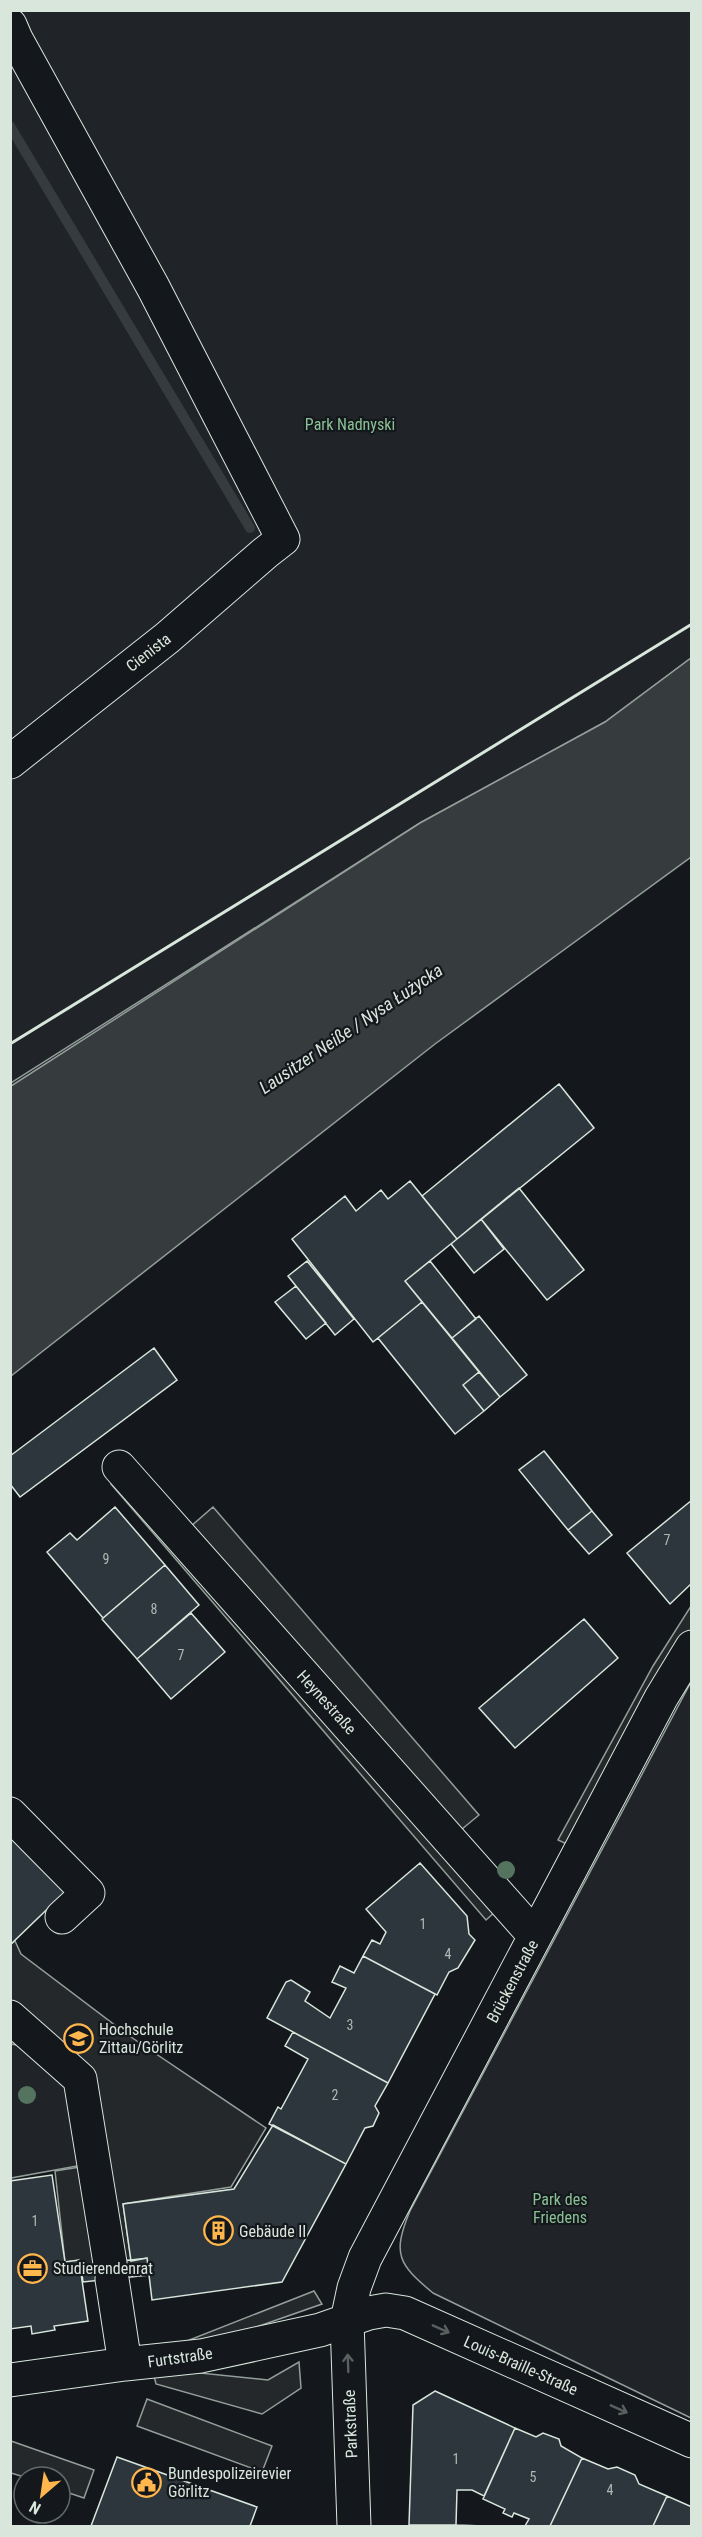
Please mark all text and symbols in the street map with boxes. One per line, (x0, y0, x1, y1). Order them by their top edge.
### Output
park label: Park Nadnyski (305, 415, 395, 434)
street label: Cienista (122, 629, 174, 676)
water label: Lausitzer Neiße / Nysa Łużycka (255, 959, 446, 1098)
house number: 7 (664, 1532, 671, 1548)
house number: 9 (103, 1551, 109, 1567)
house number: 8 (151, 1601, 158, 1617)
house number: 7 (178, 1647, 185, 1663)
street label: Heynestraße (293, 1666, 360, 1738)
house number: 1 (420, 1916, 426, 1932)
street label: Brückenstraße (483, 1937, 542, 2026)
house number: 4 (445, 1946, 452, 1962)
house number: 3 (347, 2017, 353, 2033)
place label: Hochschule Zittau/Görlitz (99, 2020, 183, 2057)
school or university icon: Hochschule Zittau/Görlitz (62, 2022, 94, 2054)
house number: 2 (332, 2087, 339, 2103)
park label: Park des Friedens (533, 2190, 587, 2227)
house number: 1 (32, 2213, 38, 2229)
building icon: Gebäude II (202, 2215, 234, 2247)
place label: Gebäude II (239, 2222, 306, 2241)
office icon: Studierendenrat (16, 2252, 48, 2284)
place label: Studierendenrat (53, 2259, 153, 2278)
one-way arrow (432, 2325, 450, 2336)
street label: Louis-Braille-Straße (461, 2332, 581, 2399)
street label: Furtstraße (146, 2344, 214, 2371)
one-way arrow (343, 2354, 354, 2374)
street label: Parkstraße (340, 2389, 361, 2459)
one-way arrow (609, 2404, 628, 2415)
house number: 1 (453, 2451, 459, 2467)
place label: Bundespolizeirevier Görlitz (168, 2464, 291, 2501)
north arrow (12, 2465, 72, 2525)
public building icon: Bundespolizeirevier Görlitz (131, 2466, 163, 2498)
house number: 5 (530, 2469, 537, 2485)
house number: 4 (607, 2482, 614, 2498)
text: N (26, 2497, 44, 2518)

